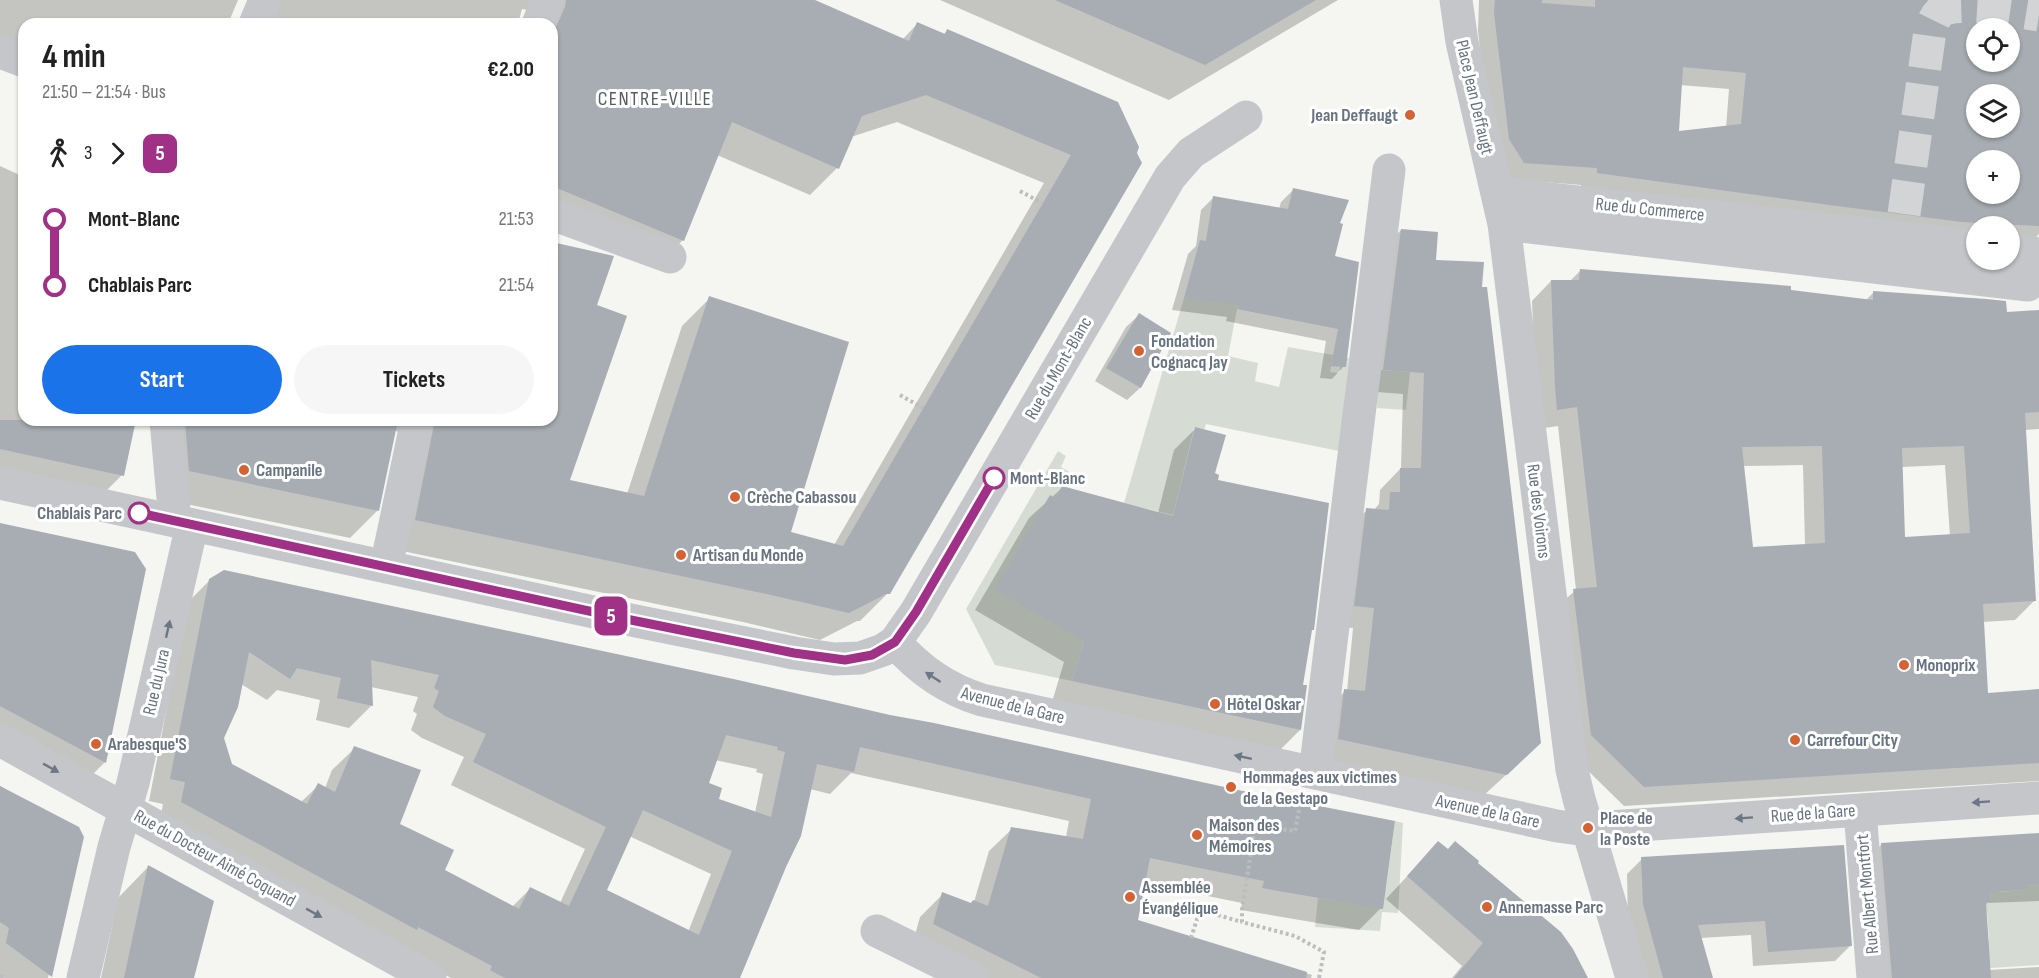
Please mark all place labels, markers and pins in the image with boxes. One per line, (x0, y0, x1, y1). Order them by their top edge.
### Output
place label: Jean Deffaugt (1310, 105, 1398, 126)
marker: Jean Deffaugt (1403, 108, 1417, 122)
place label: Fondation Cognacq Jay (1151, 331, 1228, 373)
marker: Fondation Cognacq Jay (1132, 344, 1146, 358)
place label: Campanile (256, 460, 323, 481)
marker: Campanile (237, 463, 251, 477)
marker: Mont-Blanc (983, 467, 1005, 489)
place label: Mont-Blanc (1010, 468, 1085, 489)
place label: Crèche Cabassou (747, 487, 856, 508)
marker: Crèche Cabassou (728, 490, 742, 504)
marker: Chablais Parc (128, 502, 150, 524)
place label: Chablais Parc (37, 503, 122, 524)
place label: Artisan du Monde (692, 545, 804, 566)
marker: Artisan du Monde (674, 548, 688, 562)
place label: Monoprix (1916, 655, 1976, 676)
marker: Monoprix (1897, 658, 1911, 672)
place label: Hôtel Oskar (1227, 694, 1302, 715)
marker: Hôtel Oskar (1208, 697, 1222, 711)
place label: Carrefour City (1807, 730, 1898, 751)
marker: Carrefour City (1788, 733, 1802, 747)
place label: Arabesque'S (107, 734, 187, 755)
marker: Arabesque'S (89, 737, 103, 751)
place label: Hommages aux victimes de la Gestapo (1243, 767, 1397, 809)
marker: Hommages aux victimes de la Gestapo (1224, 780, 1238, 794)
place label: Place de la Poste (1600, 808, 1653, 850)
place label: Maison des Mémoires (1209, 815, 1279, 857)
marker: Place de la Poste (1581, 821, 1595, 835)
marker: Maison des Mémoires (1190, 828, 1204, 842)
place label: Assemblée Évangélique (1141, 877, 1219, 919)
marker: Assemblée Évangélique (1123, 890, 1137, 904)
place label: Annemasse Parc (1498, 897, 1603, 918)
marker: Annemasse Parc (1480, 900, 1494, 914)

